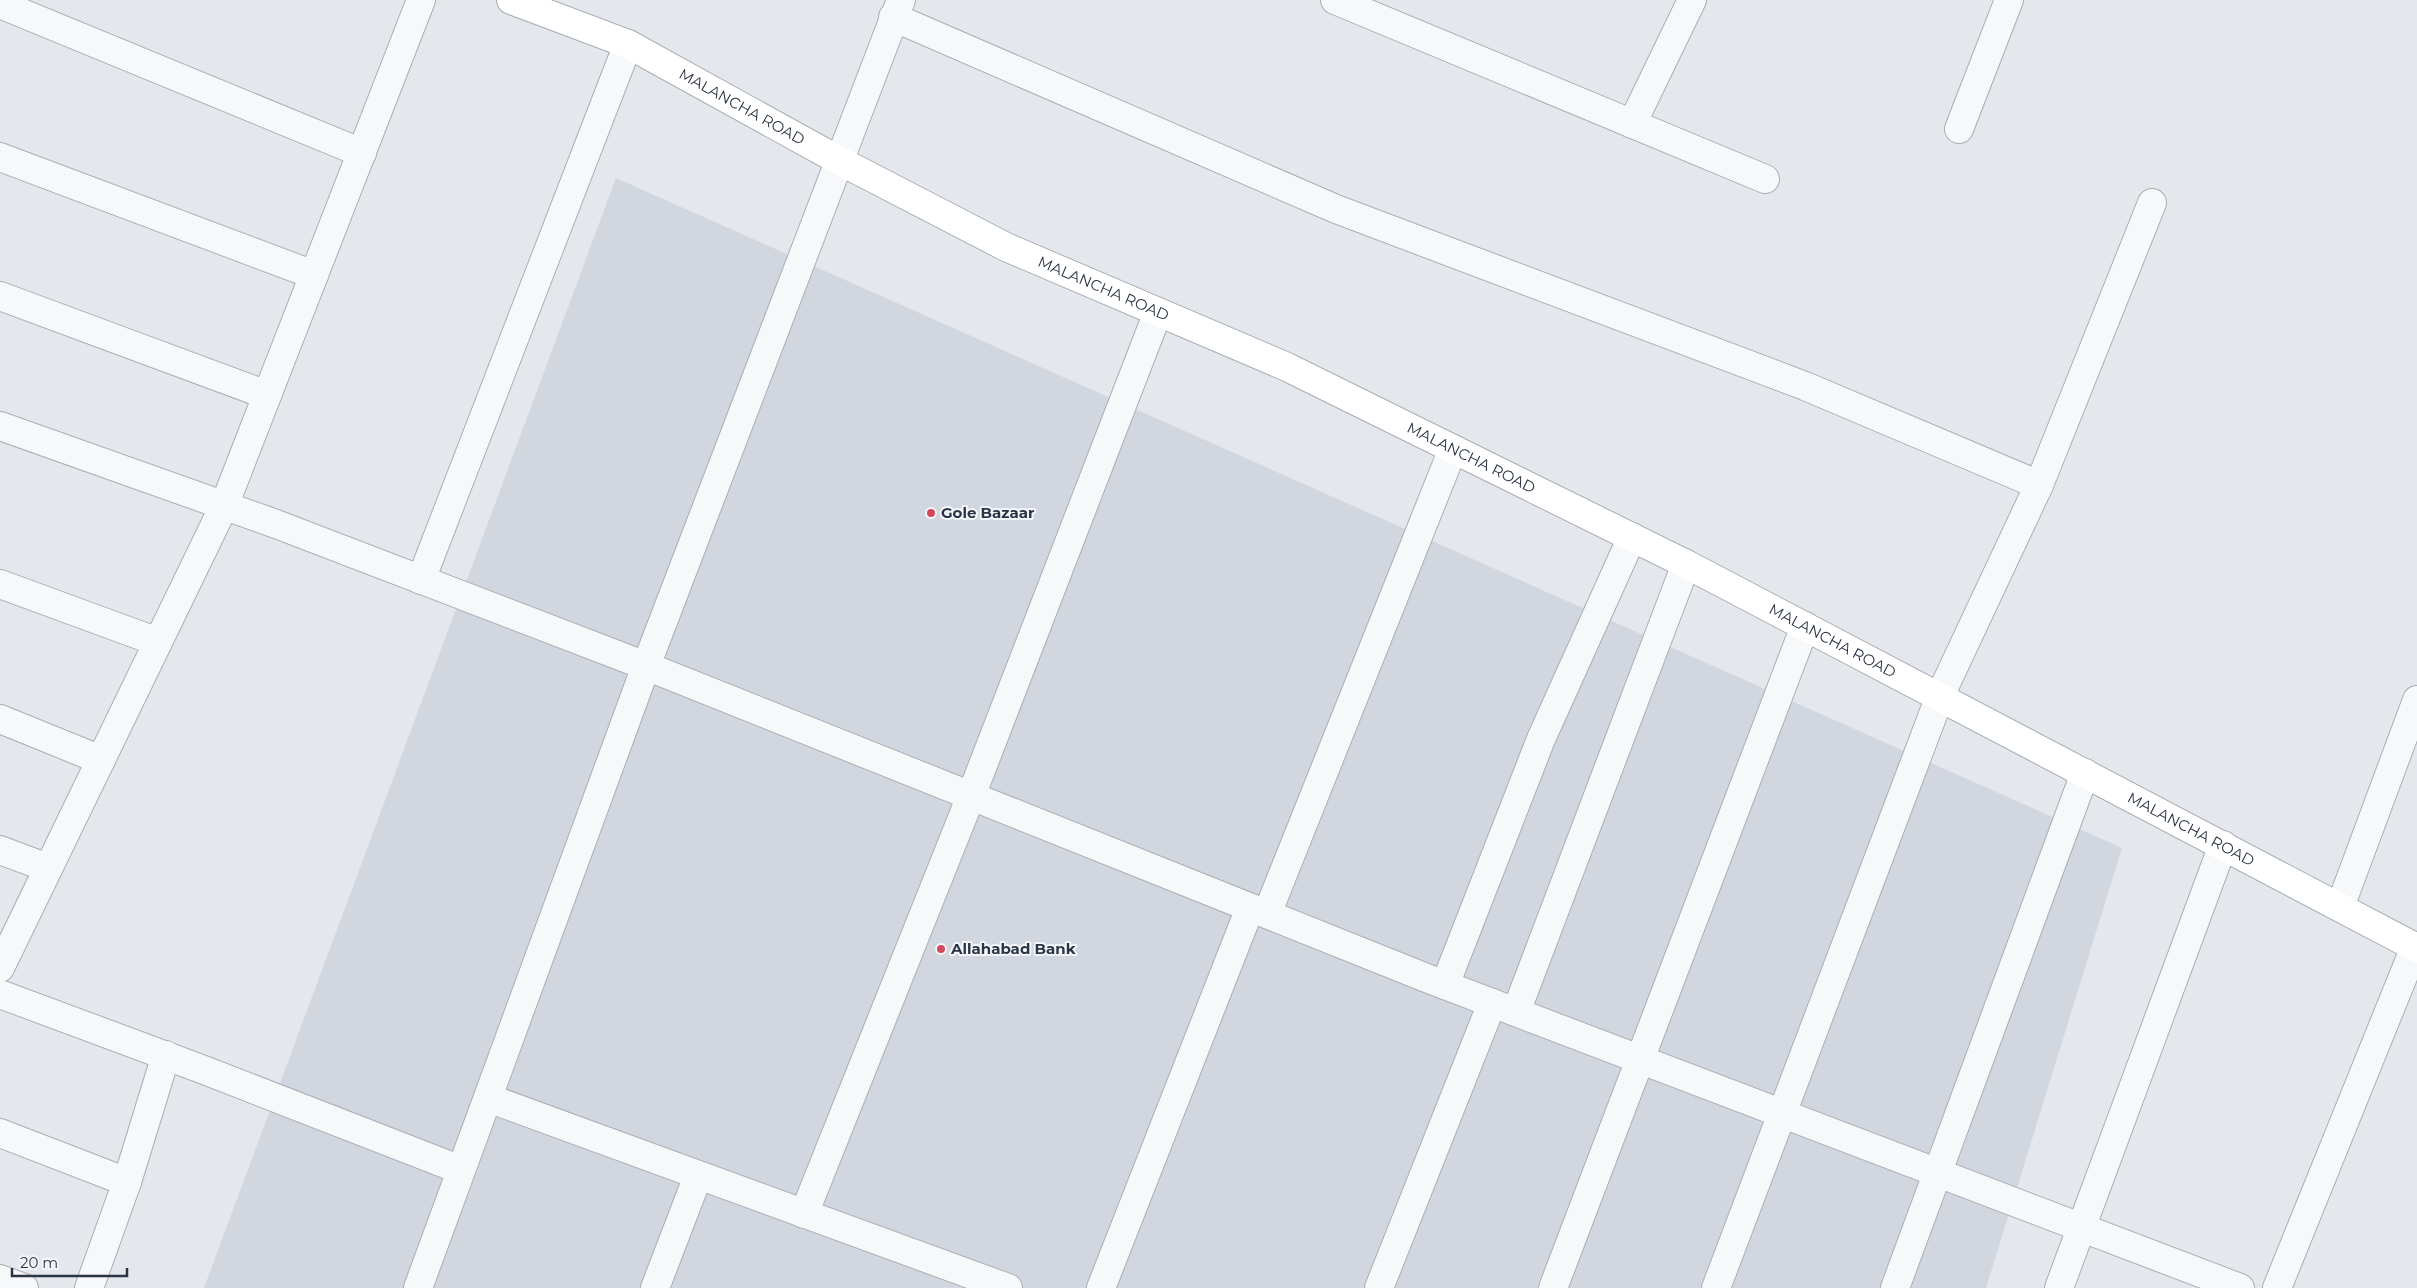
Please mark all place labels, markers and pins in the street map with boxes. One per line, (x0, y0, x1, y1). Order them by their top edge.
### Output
place label: Gole Bazaar (941, 503, 1035, 522)
marker: Gole Bazaar (925, 507, 937, 519)
place label: Allahabad Bank (950, 939, 1076, 958)
marker: Allahabad Bank (935, 943, 947, 955)

